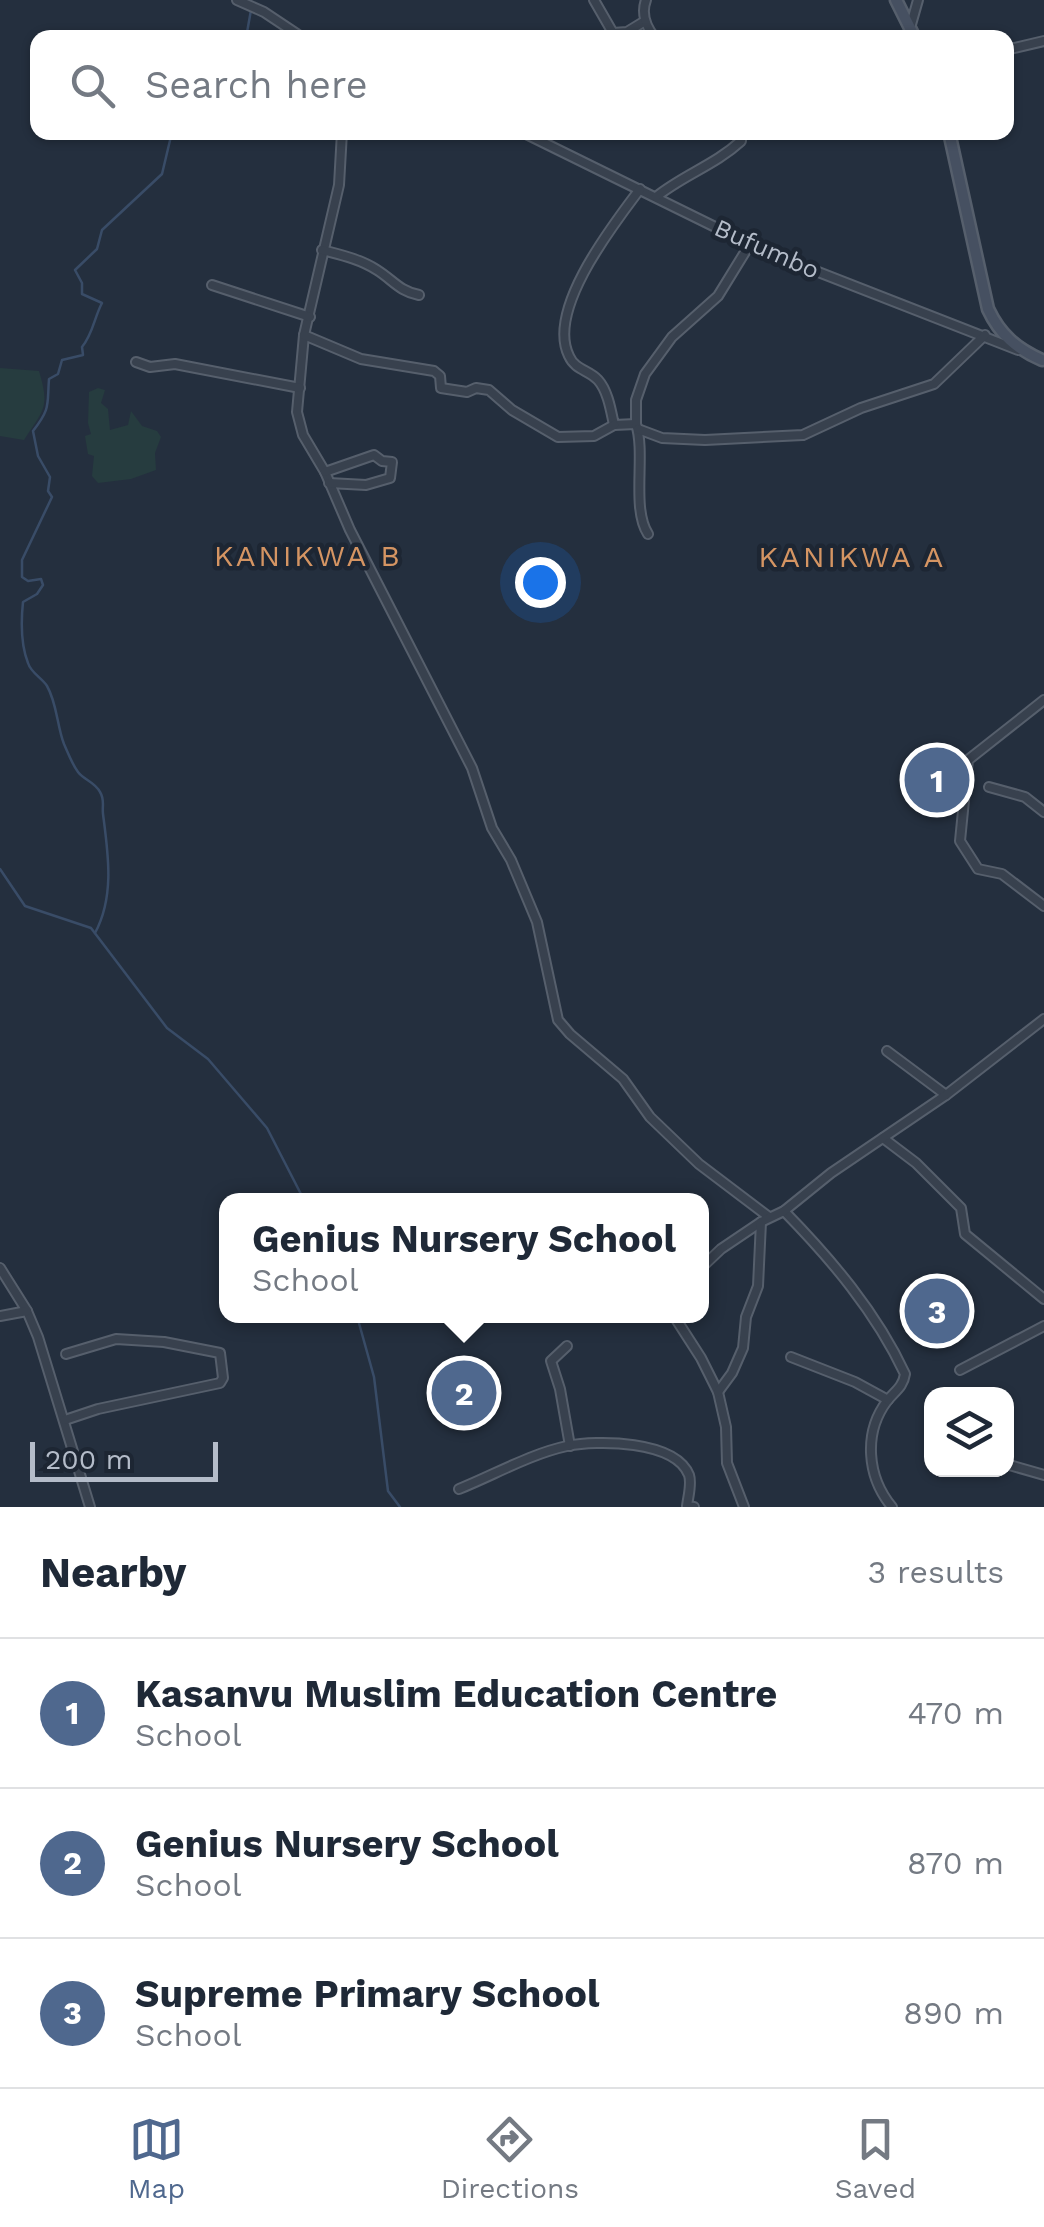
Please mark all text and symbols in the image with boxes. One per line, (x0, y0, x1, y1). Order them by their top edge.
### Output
search box (30, 30, 1014, 140)
icon: search (65, 58, 120, 113)
text: Search here (145, 63, 368, 107)
street label: Bufumbo (710, 213, 824, 285)
district label: KANIKWA B (214, 538, 402, 573)
district label: KANIKWA A (758, 539, 946, 574)
your location (515, 557, 566, 608)
pin: 1 (904, 742, 970, 818)
popup (219, 1193, 709, 1323)
text: Genius Nursery School (252, 1217, 676, 1261)
text: School (252, 1261, 359, 1299)
pin: 3 (904, 1274, 970, 1348)
pin: 2 (432, 1356, 496, 1430)
map controls (924, 1387, 1014, 1477)
button: layers (924, 1387, 1014, 1477)
scale bar (30, 1437, 218, 1482)
text: 200 m (45, 1443, 132, 1476)
text: Nearby (40, 1548, 187, 1597)
text: 3 results (867, 1553, 1004, 1591)
text: Kasanvu Muslim Education Centre (135, 1672, 777, 1716)
text: 1 (66, 1694, 79, 1732)
text: 470 m (907, 1694, 1004, 1732)
text: School (135, 1716, 241, 1754)
text: Genius Nursery School (135, 1822, 559, 1866)
text: 2 (63, 1844, 82, 1882)
text: 870 m (907, 1844, 1004, 1882)
text: School (135, 1866, 241, 1904)
text: Supreme Primary School (135, 1972, 599, 2016)
text: 3 (63, 1994, 82, 2032)
text: 890 m (903, 1994, 1004, 2032)
text: School (135, 2016, 241, 2054)
tab: Map (128, 2112, 185, 2205)
tab: Directions (441, 2112, 579, 2205)
tab: Saved (835, 2112, 916, 2205)

